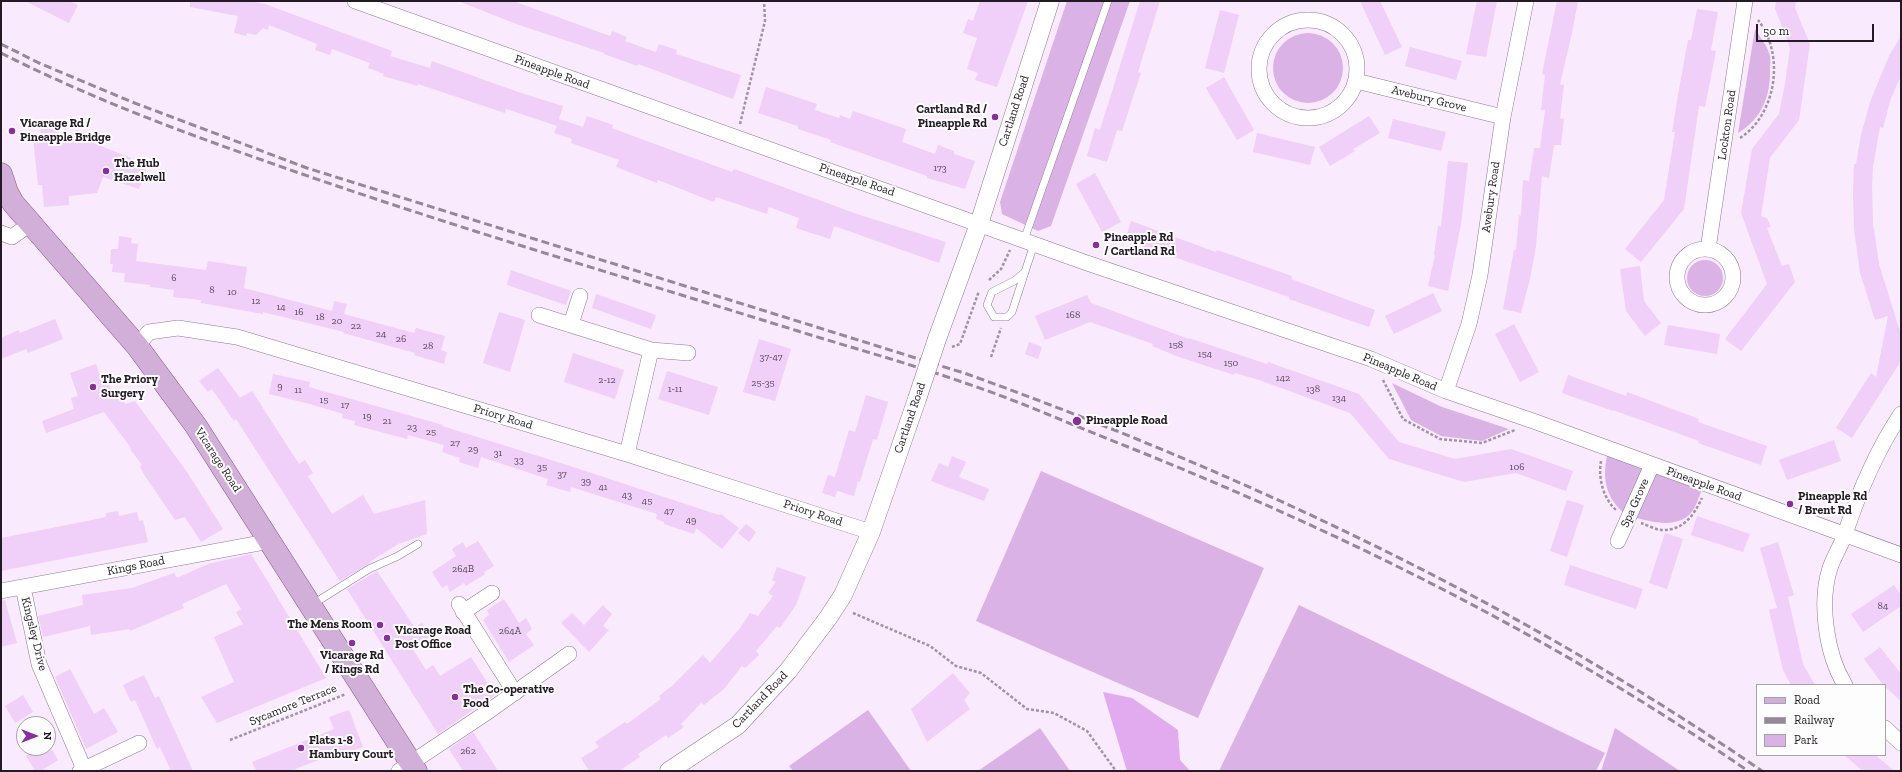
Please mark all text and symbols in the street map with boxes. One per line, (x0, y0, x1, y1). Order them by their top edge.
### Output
scale bar (1758, 16, 1876, 42)
text: 50 m (1763, 24, 1789, 38)
street label: Pineapple Road (512, 52, 592, 92)
street label: Cartland Road (996, 74, 1032, 148)
street label: Avebury Grove (1390, 83, 1468, 115)
street label: Lockton Road (1715, 89, 1739, 161)
place label: Cartland Rd / Pineapple Rd (916, 103, 987, 131)
marker: Cartland Rd / Pineapple Rd (990, 112, 1000, 122)
place label: Vicarage Rd / Pineapple Bridge (20, 117, 111, 145)
marker: Vicarage Rd / Pineapple Bridge (7, 126, 17, 136)
place label: The Hub Hazelwell (114, 157, 166, 185)
street label: Pineapple Road (817, 160, 897, 200)
street label: Avebury Road (1479, 161, 1503, 233)
house number: 173 (933, 162, 947, 174)
marker: The Hub Hazelwell (101, 166, 111, 176)
place label: Pineapple Rd / Cartland Rd (1104, 231, 1175, 259)
marker: Pineapple Rd / Cartland Rd (1091, 240, 1101, 250)
house number: 6 (171, 272, 177, 284)
house number: 8 (209, 284, 215, 296)
house number: 10 (227, 286, 237, 298)
house number: 12 (252, 295, 260, 307)
house number: 14 (276, 301, 286, 313)
house number: 16 (294, 306, 304, 318)
house number: 168 (1066, 309, 1080, 321)
house number: 18 (315, 311, 325, 323)
house number: 20 (332, 315, 342, 327)
house number: 22 (351, 320, 361, 332)
house number: 24 (376, 328, 386, 340)
house number: 26 (396, 333, 406, 345)
house number: 158 (1169, 339, 1183, 351)
house number: 28 (423, 340, 433, 352)
house number: 154 (1198, 348, 1212, 360)
street label: Pineapple Road (1361, 350, 1439, 394)
house number: 37-47 (760, 351, 782, 363)
house number: 150 (1224, 357, 1238, 369)
house number: 142 (1276, 372, 1290, 384)
place label: The Priory Surgery (101, 373, 158, 401)
house number: 2-12 (598, 374, 616, 386)
house number: 25-35 (751, 377, 775, 389)
house number: 9 (277, 380, 283, 392)
street label: Cartland Road (891, 381, 929, 455)
marker: The Priory Surgery (88, 382, 98, 392)
house number: 1-11 (668, 383, 682, 395)
house number: 138 (1306, 383, 1320, 395)
house number: 11 (294, 384, 302, 396)
house number: 134 (1332, 392, 1346, 404)
house number: 15 (320, 394, 328, 406)
house number: 17 (341, 399, 349, 411)
street label: Priory Road (472, 401, 534, 433)
house number: 19 (362, 410, 372, 422)
place label: Pineapple Road (1086, 414, 1168, 428)
house number: 21 (383, 415, 391, 427)
marker: Pineapple Road (1071, 415, 1083, 427)
house number: 23 (407, 421, 417, 433)
street label: Vicarage Road (192, 425, 244, 495)
house number: 25 (426, 426, 436, 438)
house number: 27 (450, 437, 460, 449)
house number: 29 (468, 443, 478, 455)
house number: 31 (494, 447, 502, 459)
house number: 33 (514, 454, 524, 466)
house number: 35 (537, 461, 547, 473)
house number: 106 (1510, 461, 1524, 473)
street label: Pineapple Road (1664, 464, 1744, 504)
house number: 37 (557, 468, 567, 480)
house number: 39 (581, 475, 591, 487)
street label: Spa Grove (1618, 476, 1652, 530)
house number: 41 (598, 481, 608, 493)
house number: 43 (622, 489, 632, 501)
place label: Pineapple Rd / Brent Rd (1798, 490, 1867, 518)
house number: 45 (642, 495, 652, 507)
street label: Priory Road (782, 497, 844, 529)
marker: Pineapple Rd / Brent Rd (1785, 499, 1795, 509)
house number: 47 (664, 505, 674, 517)
house number: 49 (686, 514, 696, 526)
street label: Kings Road (106, 553, 166, 579)
house number: 264B (452, 563, 474, 575)
street label: Kingsley Drive (18, 596, 50, 672)
house number: 84 (1878, 600, 1888, 612)
place label: The Mens Room (287, 618, 372, 632)
marker: The Mens Room (375, 620, 385, 630)
place label: Vicarage Road Post Office (395, 624, 471, 652)
house number: 264A (499, 625, 521, 637)
marker: Vicarage Road Post Office (382, 633, 392, 643)
marker: Vicarage Rd / Kings Rd (347, 638, 357, 648)
place label: Vicarage Rd / Kings Rd (320, 649, 384, 677)
street label: Cartland Road (729, 668, 791, 732)
street label: Sycamore Terrace (247, 681, 339, 729)
place label: The Co-operative Food (463, 683, 554, 711)
legend (1756, 684, 1886, 756)
marker: The Co-operative Food (450, 692, 460, 702)
text: Road (1794, 693, 1820, 707)
text: Railway (1794, 713, 1835, 727)
north arrow (16, 716, 56, 756)
text: N (41, 732, 54, 740)
text: Park (1794, 733, 1818, 747)
place label: Flats 1-8 Hambury Court (309, 734, 393, 762)
marker: Flats 1-8 Hambury Court (296, 743, 306, 753)
house number: 262 (460, 745, 476, 757)

